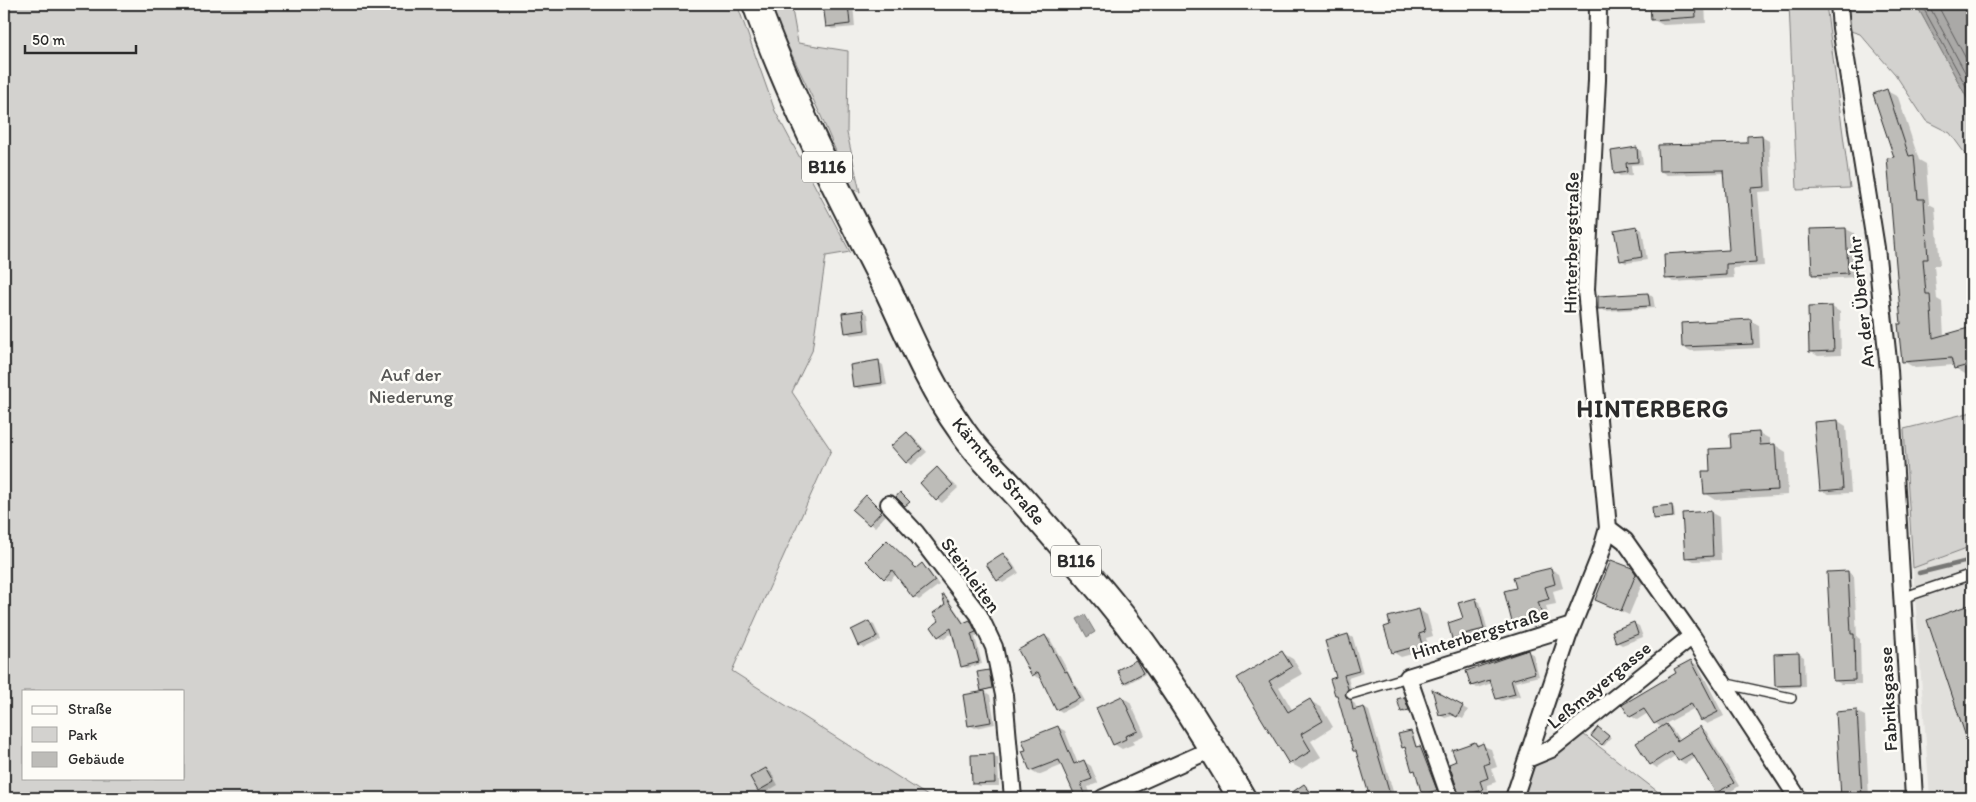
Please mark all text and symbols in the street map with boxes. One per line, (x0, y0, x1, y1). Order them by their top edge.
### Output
scale bar (25, 22, 136, 54)
text: 50 m (32, 31, 65, 49)
road number: B116 (802, 152, 852, 182)
street label: Hinterbergstraße (1558, 172, 1584, 314)
street label: An der Überfuhr (1843, 234, 1879, 369)
park label: Auf der Niederung (369, 363, 454, 408)
district label: HINTERBERG (1577, 394, 1729, 423)
street label: Kärntner Straße (947, 412, 1051, 530)
street label: Steinleiten (936, 533, 1006, 617)
road number: B116 (1051, 546, 1101, 576)
street label: Hinterbergstraße (1409, 601, 1551, 665)
street label: Leßmayergasse (1542, 636, 1656, 734)
street label: Fabriksgasse (1874, 646, 1902, 752)
legend (22, 690, 185, 780)
text: Straße (68, 700, 112, 718)
text: Park (68, 726, 98, 744)
text: Gebäude (68, 750, 125, 768)

